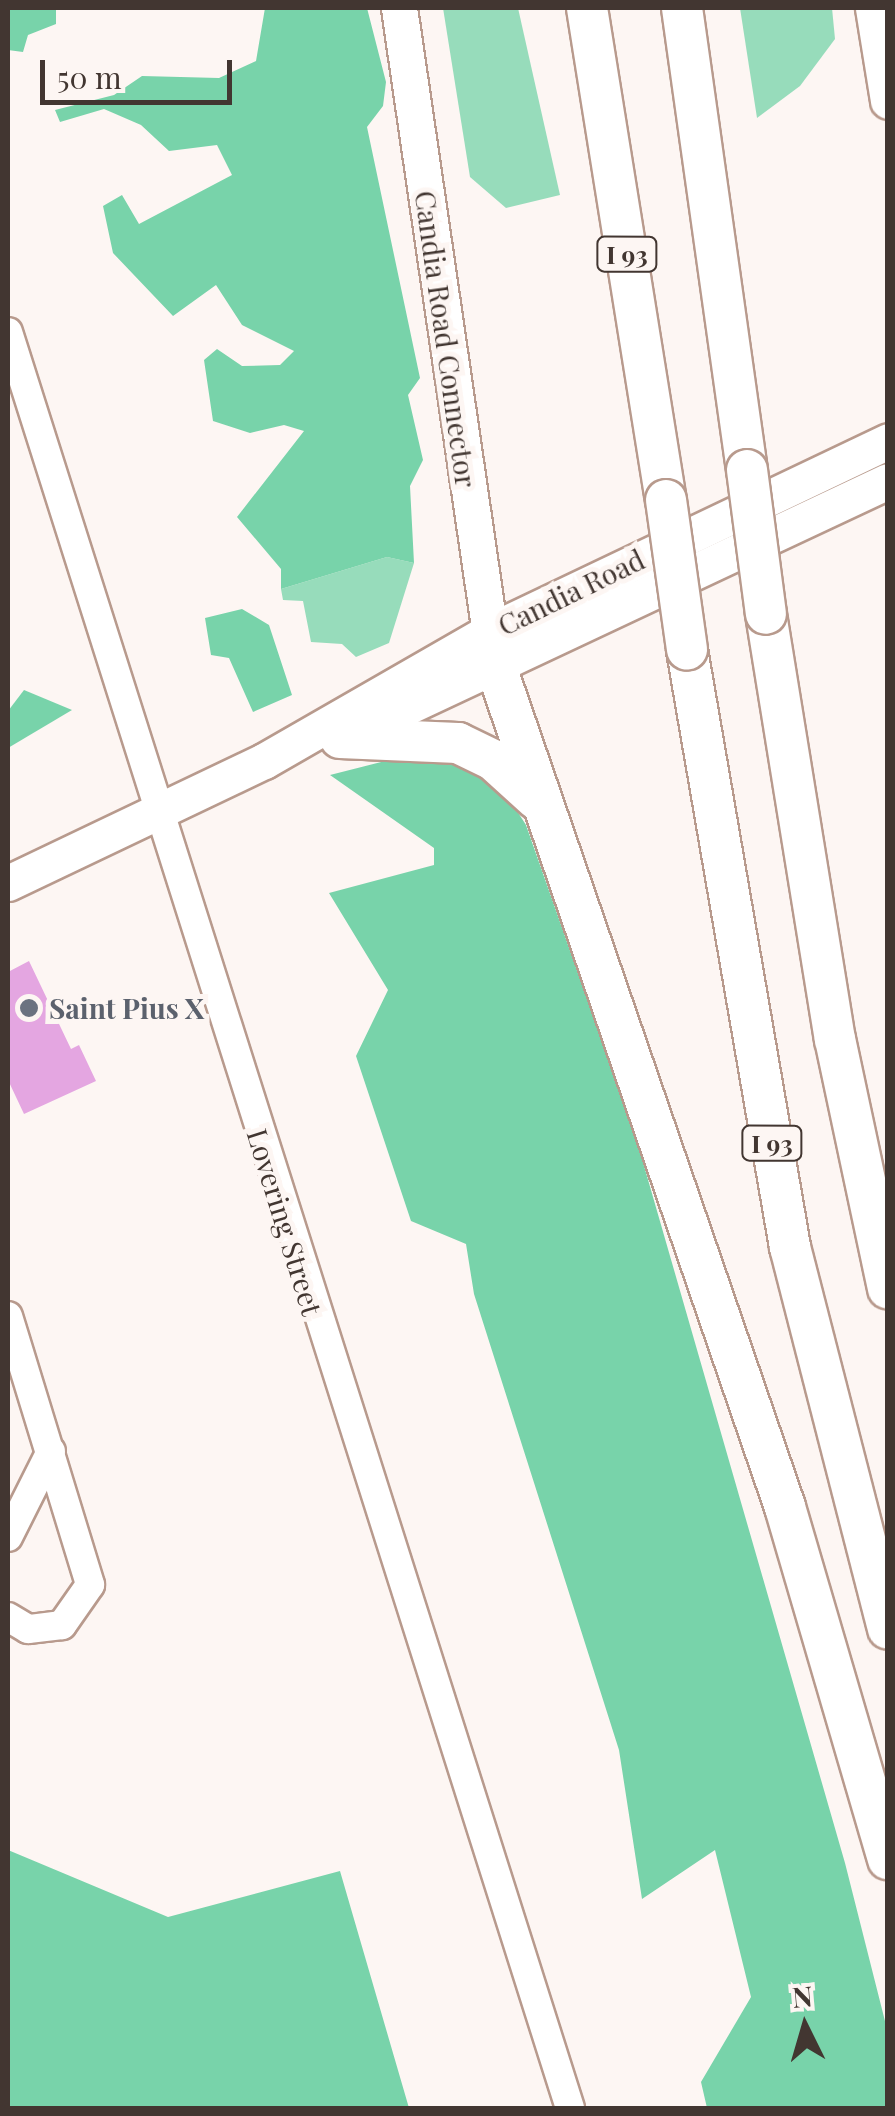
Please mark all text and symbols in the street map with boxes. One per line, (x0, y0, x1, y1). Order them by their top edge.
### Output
scale bar (45, 40, 238, 102)
text: 50 m (57, 57, 122, 97)
street label: Candia Road Connector (409, 188, 483, 490)
road number: I 93 (594, 234, 660, 274)
street label: Candia Road (492, 542, 650, 642)
place label: Saint Pius X (49, 991, 205, 1025)
marker: Saint Pius X (18, 997, 40, 1019)
road number: I 93 (740, 1123, 804, 1163)
street label: Lovering Street (241, 1125, 329, 1319)
north arrow (755, 1976, 855, 2076)
text: N (791, 1976, 814, 2015)

